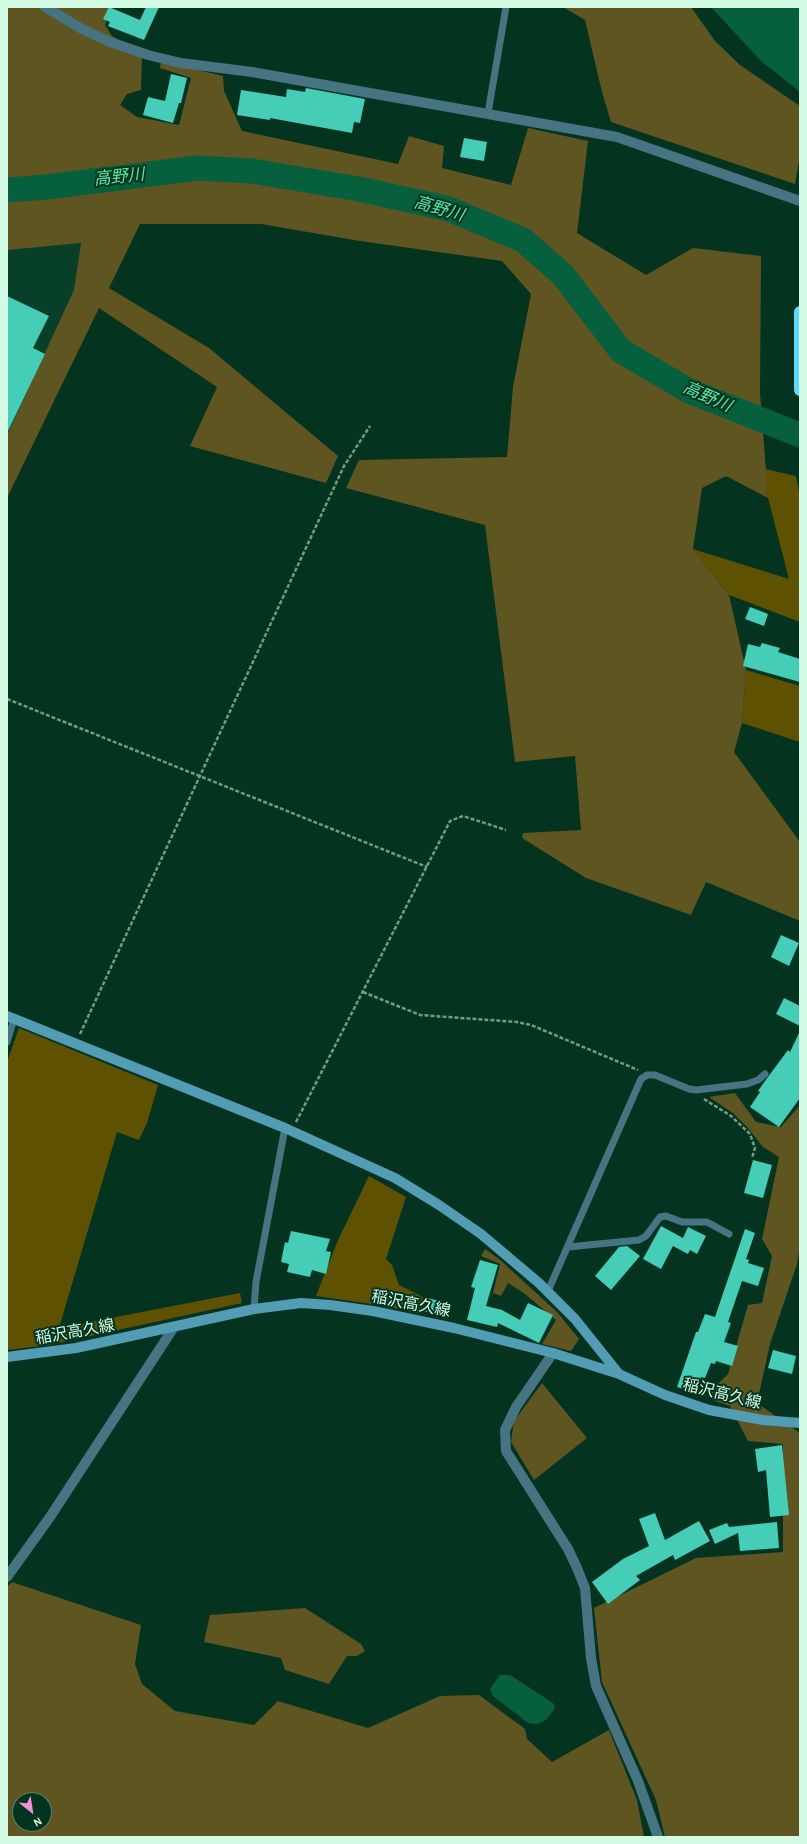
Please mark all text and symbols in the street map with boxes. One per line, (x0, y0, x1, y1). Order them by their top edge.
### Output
water label: 高野川 (93, 164, 145, 190)
water label: 高野川 (412, 192, 466, 226)
water label: 高野川 (680, 377, 734, 417)
street label: 稲沢高久線 (370, 1287, 452, 1321)
street label: 稲沢高久線 (34, 1316, 116, 1348)
street label: 稲沢高久線 (681, 1375, 763, 1413)
north arrow (12, 1792, 52, 1832)
text: N (32, 1815, 44, 1829)

